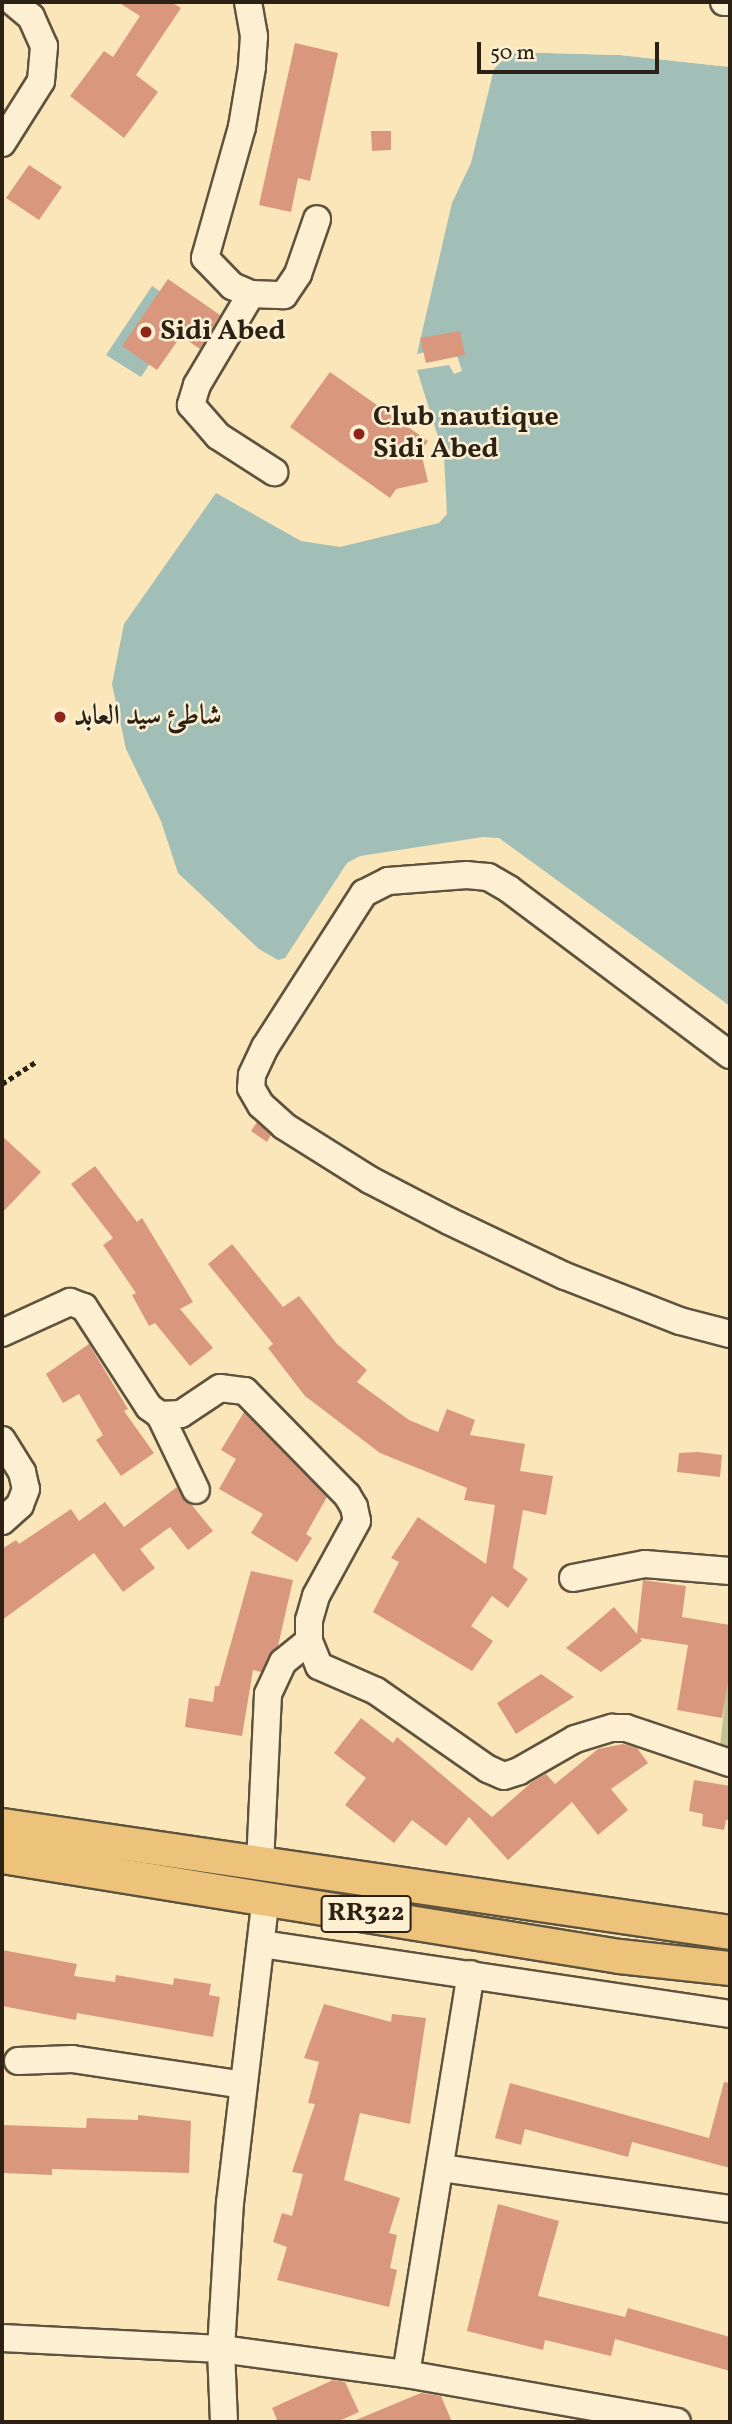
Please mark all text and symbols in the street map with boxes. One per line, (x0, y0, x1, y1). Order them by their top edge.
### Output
scale bar (480, 28, 662, 72)
text: 50 m (490, 39, 535, 68)
place label: Sidi Abed (160, 315, 286, 349)
marker: Sidi Abed (138, 324, 154, 340)
place label: Club nautique Sidi Abed (373, 401, 559, 467)
marker: Club nautique Sidi Abed (351, 426, 367, 442)
place label: شاطئ سيد العابد (74, 700, 222, 734)
marker: شاطئ سيد العابد (52, 709, 68, 725)
road number: RR322 (320, 1892, 412, 1937)

